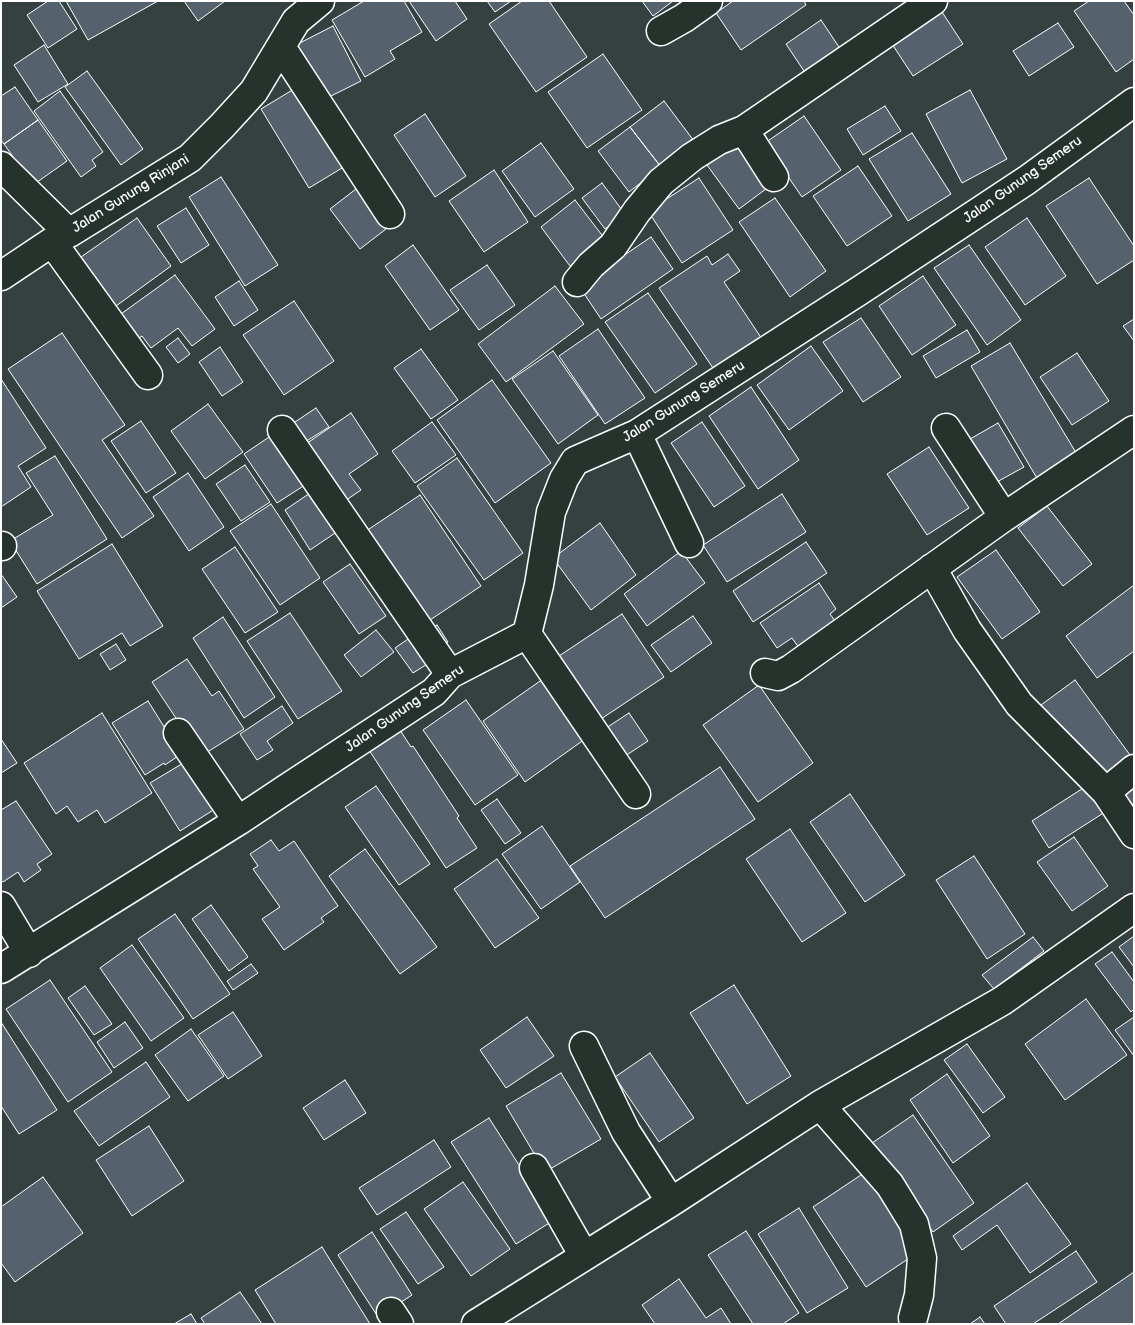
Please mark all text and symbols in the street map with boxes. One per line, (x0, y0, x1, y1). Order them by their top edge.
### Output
street label: Jalan Gunung Semeru (961, 133, 1085, 227)
street label: Jalan Gunung Rinjani (69, 151, 193, 237)
street label: Jalan Gunung Semeru (620, 358, 748, 446)
street label: Jalan Gunung Semeru (343, 662, 467, 756)

